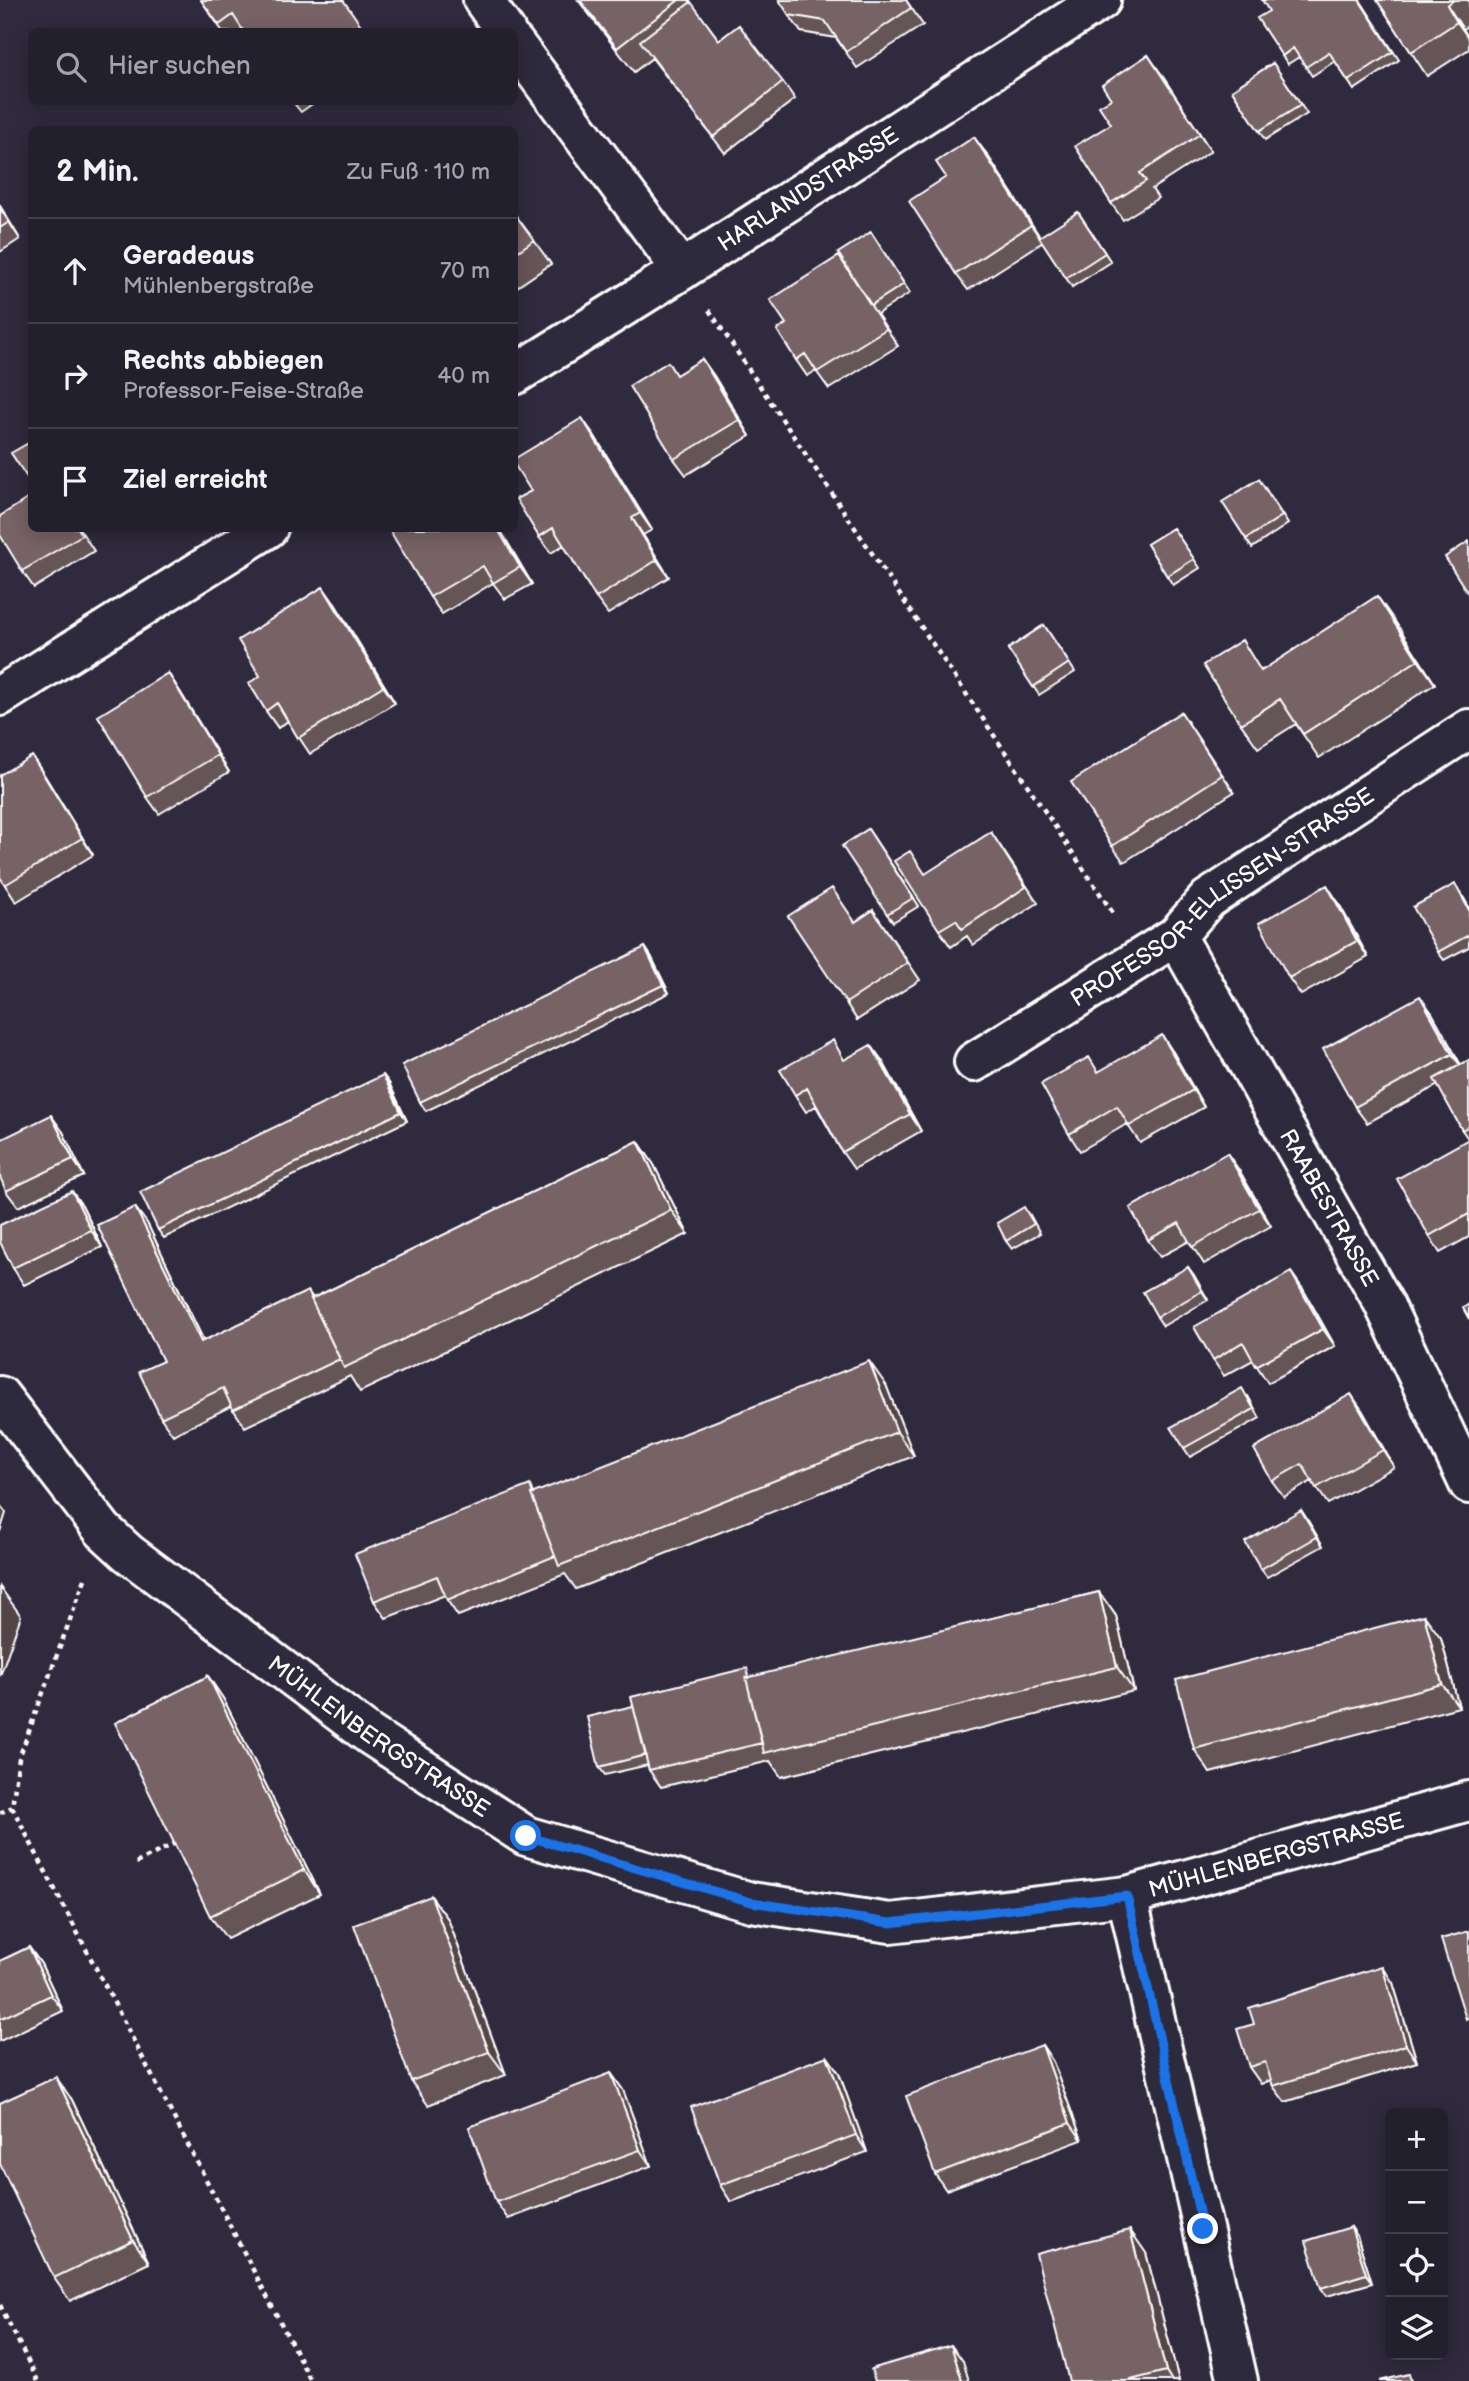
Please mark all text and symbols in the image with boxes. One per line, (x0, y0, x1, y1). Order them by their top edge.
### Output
search box (28, 28, 518, 105)
icon: search (52, 48, 90, 86)
text: Hier suchen (108, 51, 251, 82)
street label: HARLANDSTRASSE (713, 121, 904, 258)
text: 2 Min. (56, 154, 139, 190)
text: Zu Fuß · 110 m (347, 158, 490, 186)
text: Geradeaus (123, 241, 254, 272)
icon: ahead (56, 252, 94, 290)
text: 70 m (440, 257, 490, 285)
text: Mühlenbergstraße (123, 272, 314, 300)
text: Rechts abbiegen (123, 346, 324, 377)
icon: right (56, 357, 94, 395)
text: 40 m (437, 362, 490, 390)
text: Professor-Feise-Straße (123, 377, 364, 405)
icon: arrive (56, 462, 94, 500)
text: Ziel erreicht (123, 465, 267, 496)
street label: PROFESSOR-ELLISSEN-STRASSE (1066, 782, 1379, 1013)
street label: RAABESTRASSE (1273, 1124, 1384, 1292)
street label: MÜHLENBERGSTRASSE (262, 1650, 495, 1824)
street label: MÜHLENBERGSTRASSE (1146, 1807, 1407, 1904)
route start (510, 1820, 541, 1851)
map controls (1385, 2108, 1448, 2360)
button: + (1385, 2108, 1448, 2171)
button: − (1385, 2171, 1448, 2234)
route end (1187, 2213, 1218, 2244)
button: locate (1385, 2234, 1448, 2297)
button: layers (1385, 2297, 1448, 2360)

